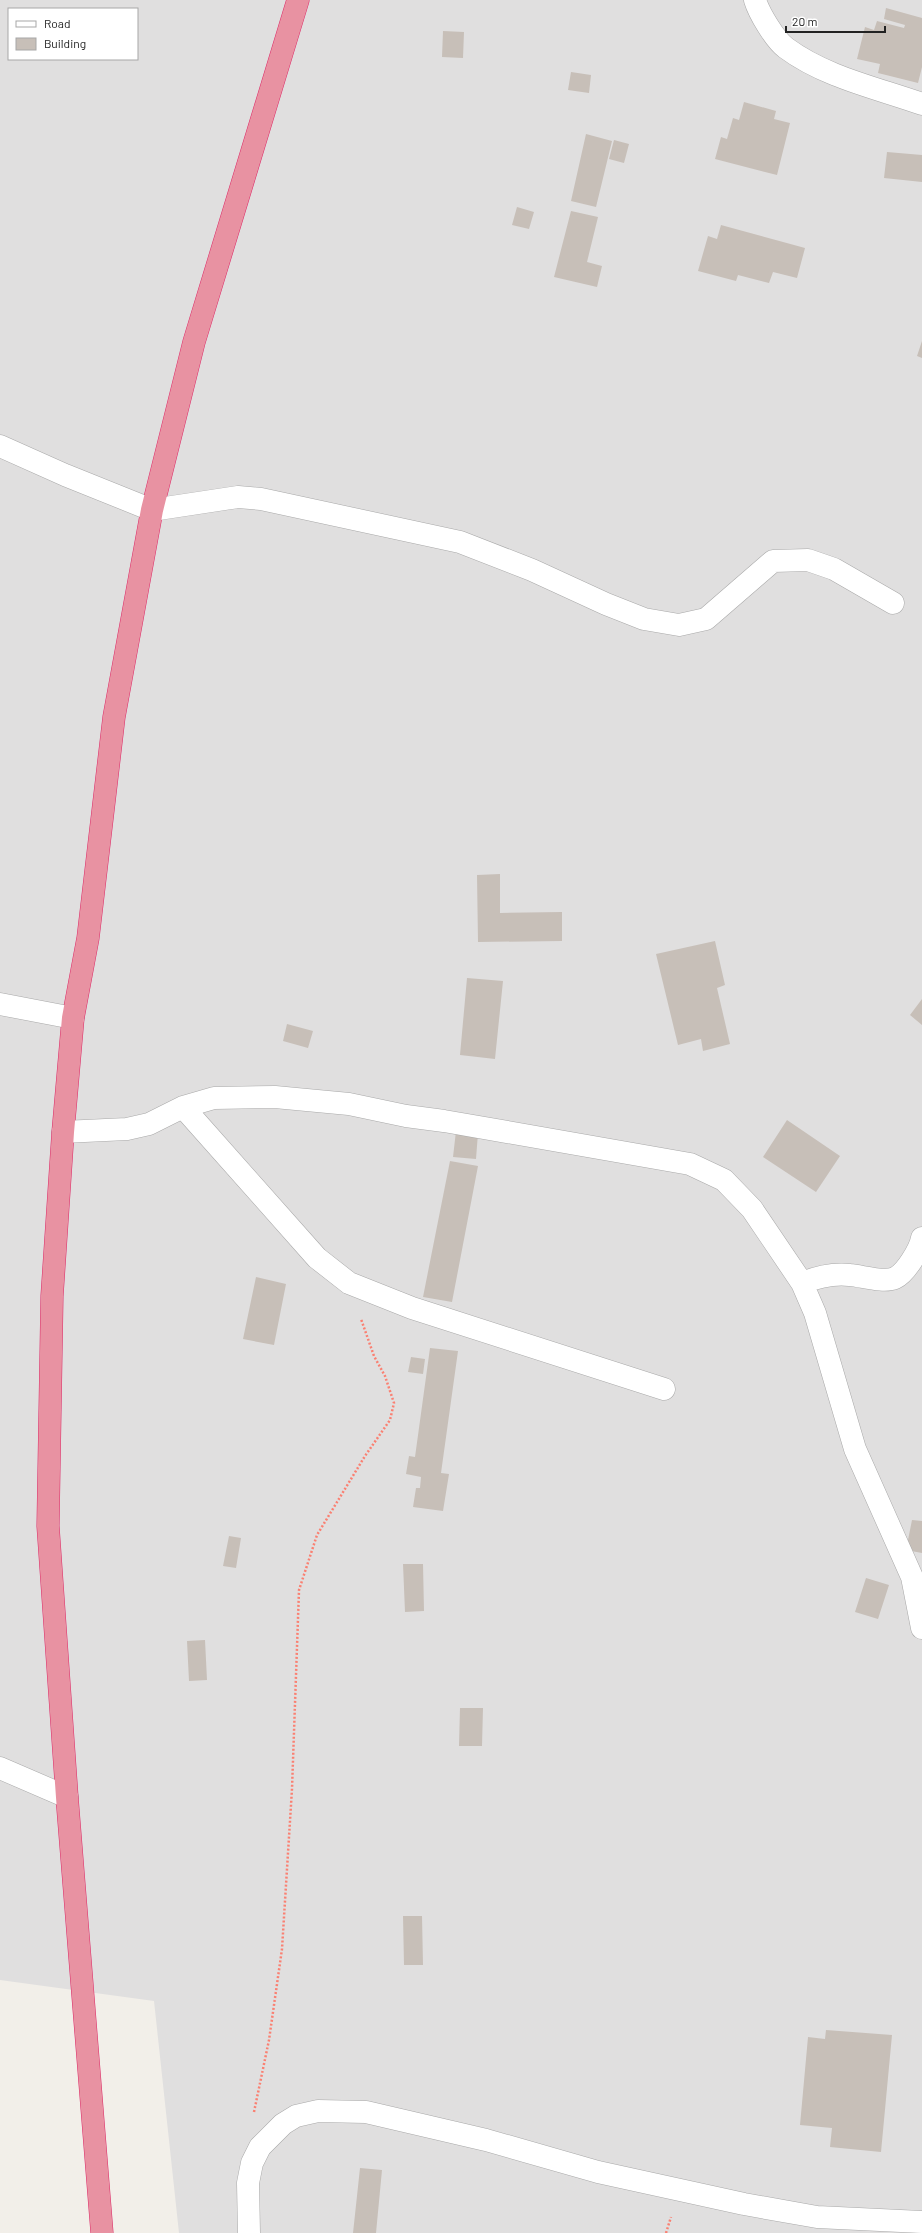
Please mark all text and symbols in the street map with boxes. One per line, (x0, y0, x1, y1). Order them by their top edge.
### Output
legend (8, 8, 138, 60)
scale bar (786, 8, 885, 34)
text: 20 m (792, 14, 818, 28)
text: Road (44, 16, 71, 30)
text: Building (44, 36, 86, 50)

